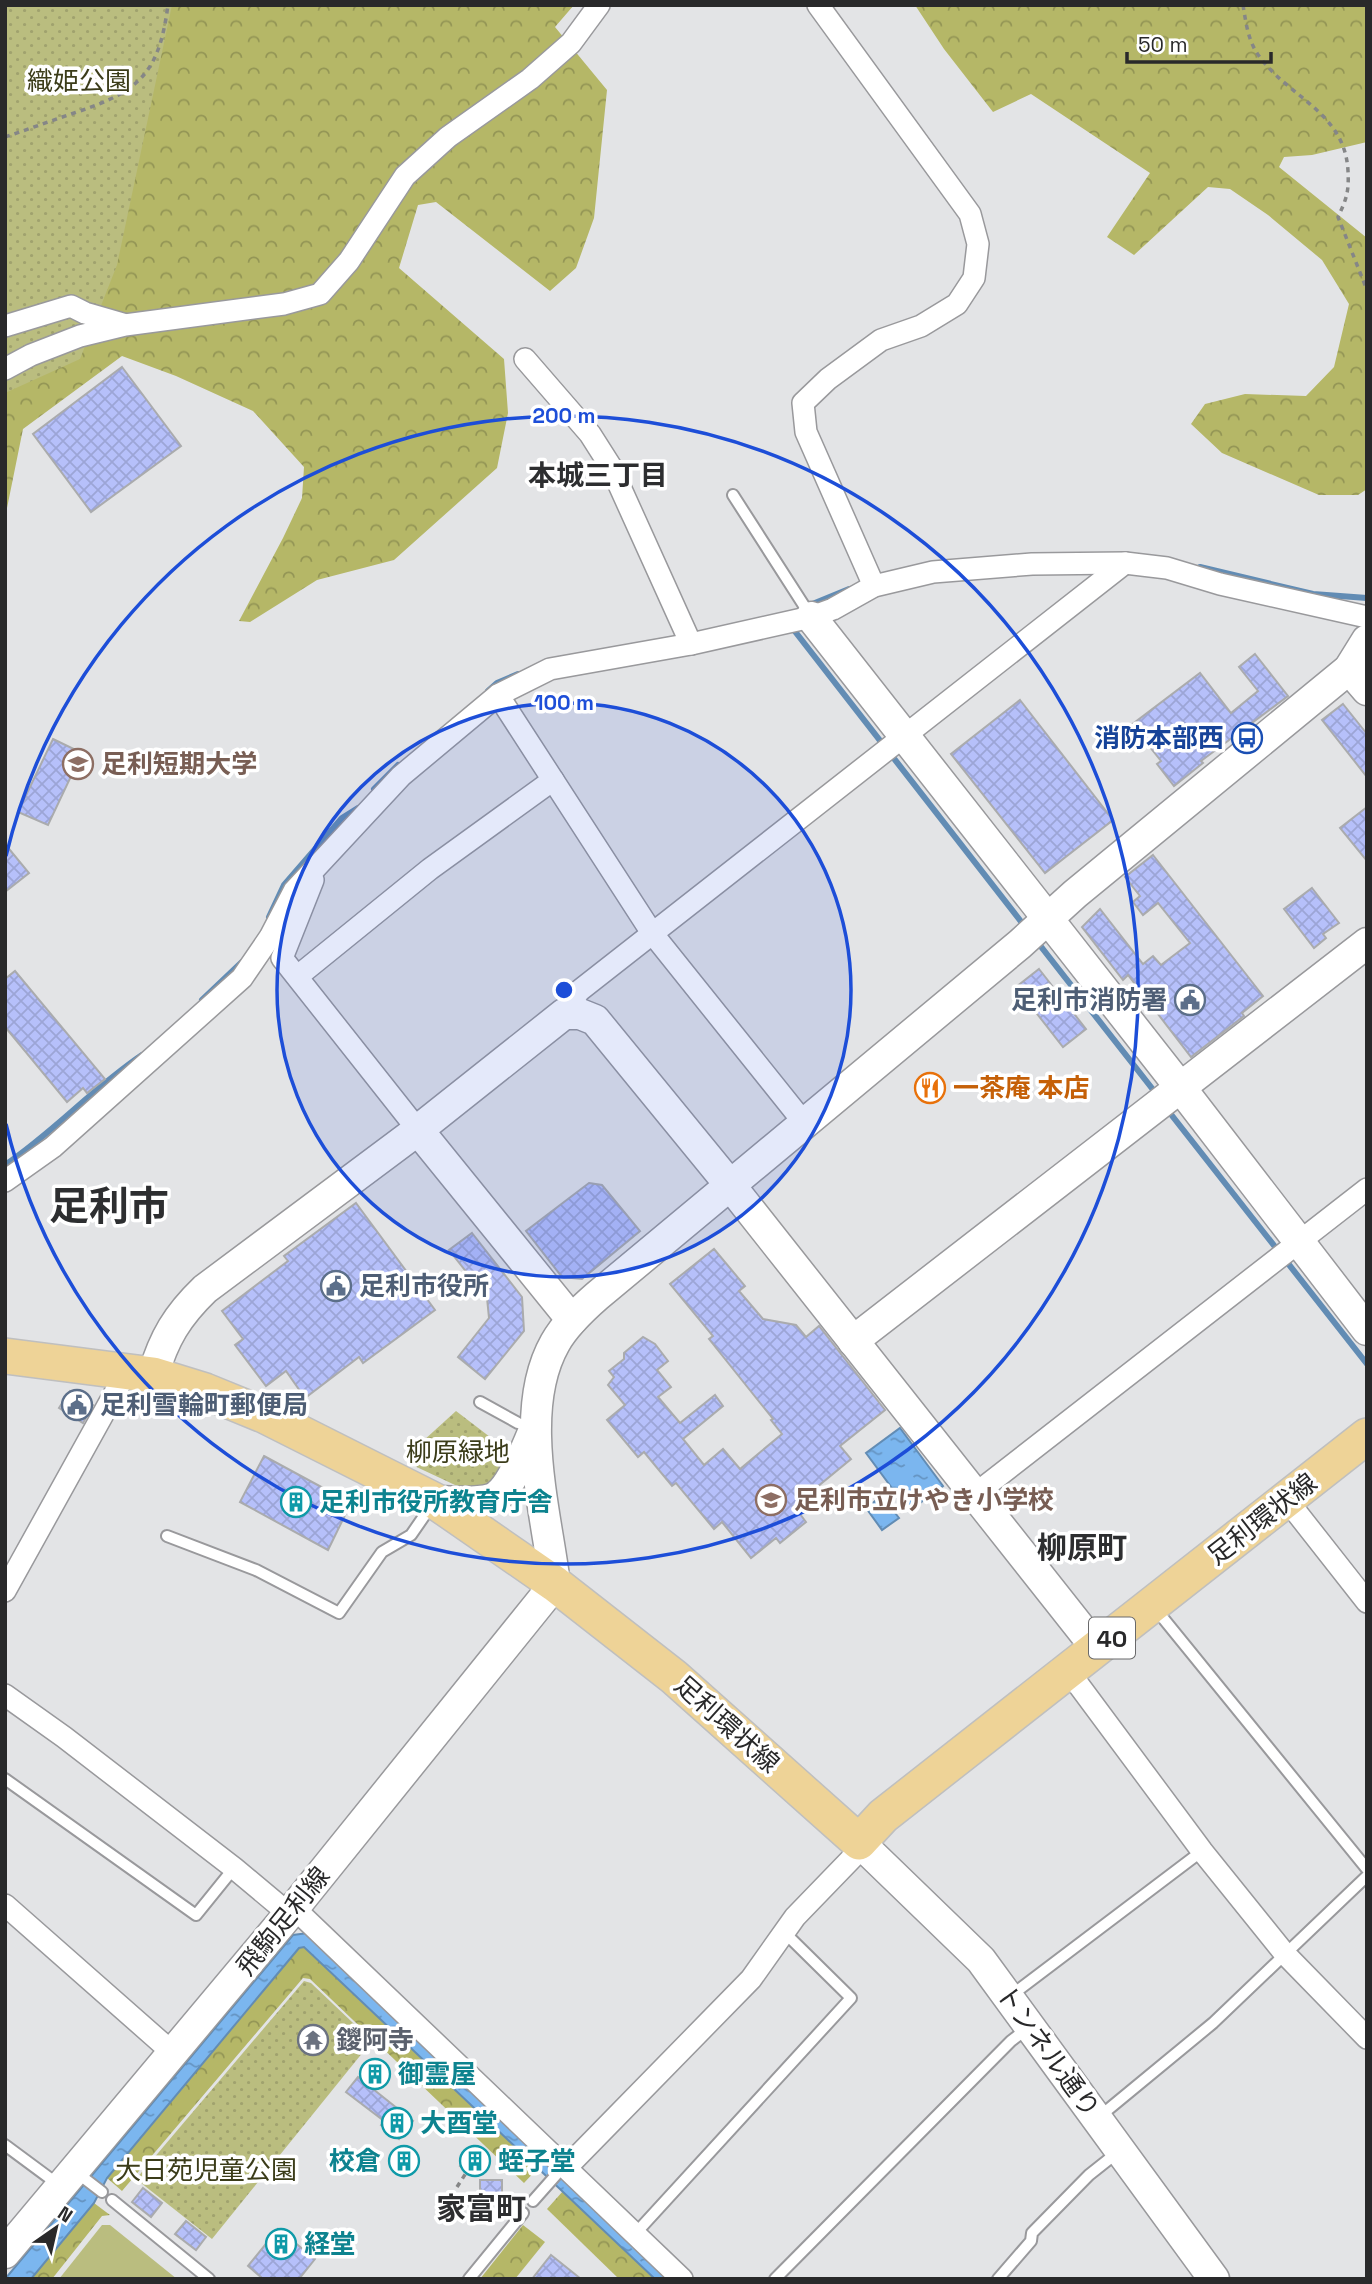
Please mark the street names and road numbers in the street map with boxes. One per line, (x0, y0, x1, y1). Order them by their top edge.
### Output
street label: 足利環状線 (1200, 1466, 1324, 1572)
road number: 40 (1089, 1618, 1135, 1658)
street label: 足利環状線 (667, 1668, 787, 1780)
street label: 飛駒足利線 (229, 1860, 337, 1982)
street label: トンネル通り (989, 1978, 1107, 2124)

